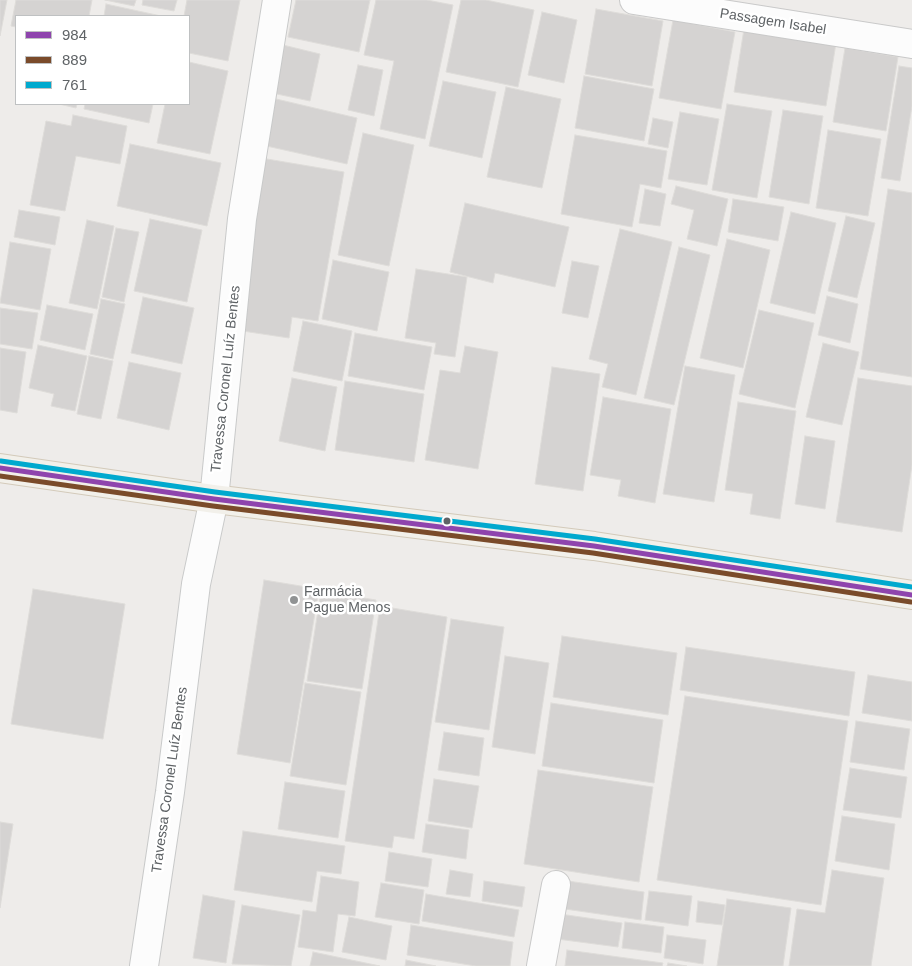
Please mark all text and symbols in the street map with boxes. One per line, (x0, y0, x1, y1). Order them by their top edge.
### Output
street label: Passagem Isabel (719, 5, 827, 39)
legend (15, 15, 190, 105)
text: 984 (62, 26, 87, 43)
text: 889 (62, 51, 87, 68)
text: 761 (62, 76, 87, 93)
street label: Travessa Coronel Luíz Bentes (208, 285, 244, 473)
unlabelled marker (442, 516, 452, 526)
place label: Farmácia Pague Menos (304, 584, 390, 616)
marker: Farmácia Pague Menos (288, 594, 300, 606)
street label: Travessa Coronel Luíz Bentes (149, 686, 191, 874)

